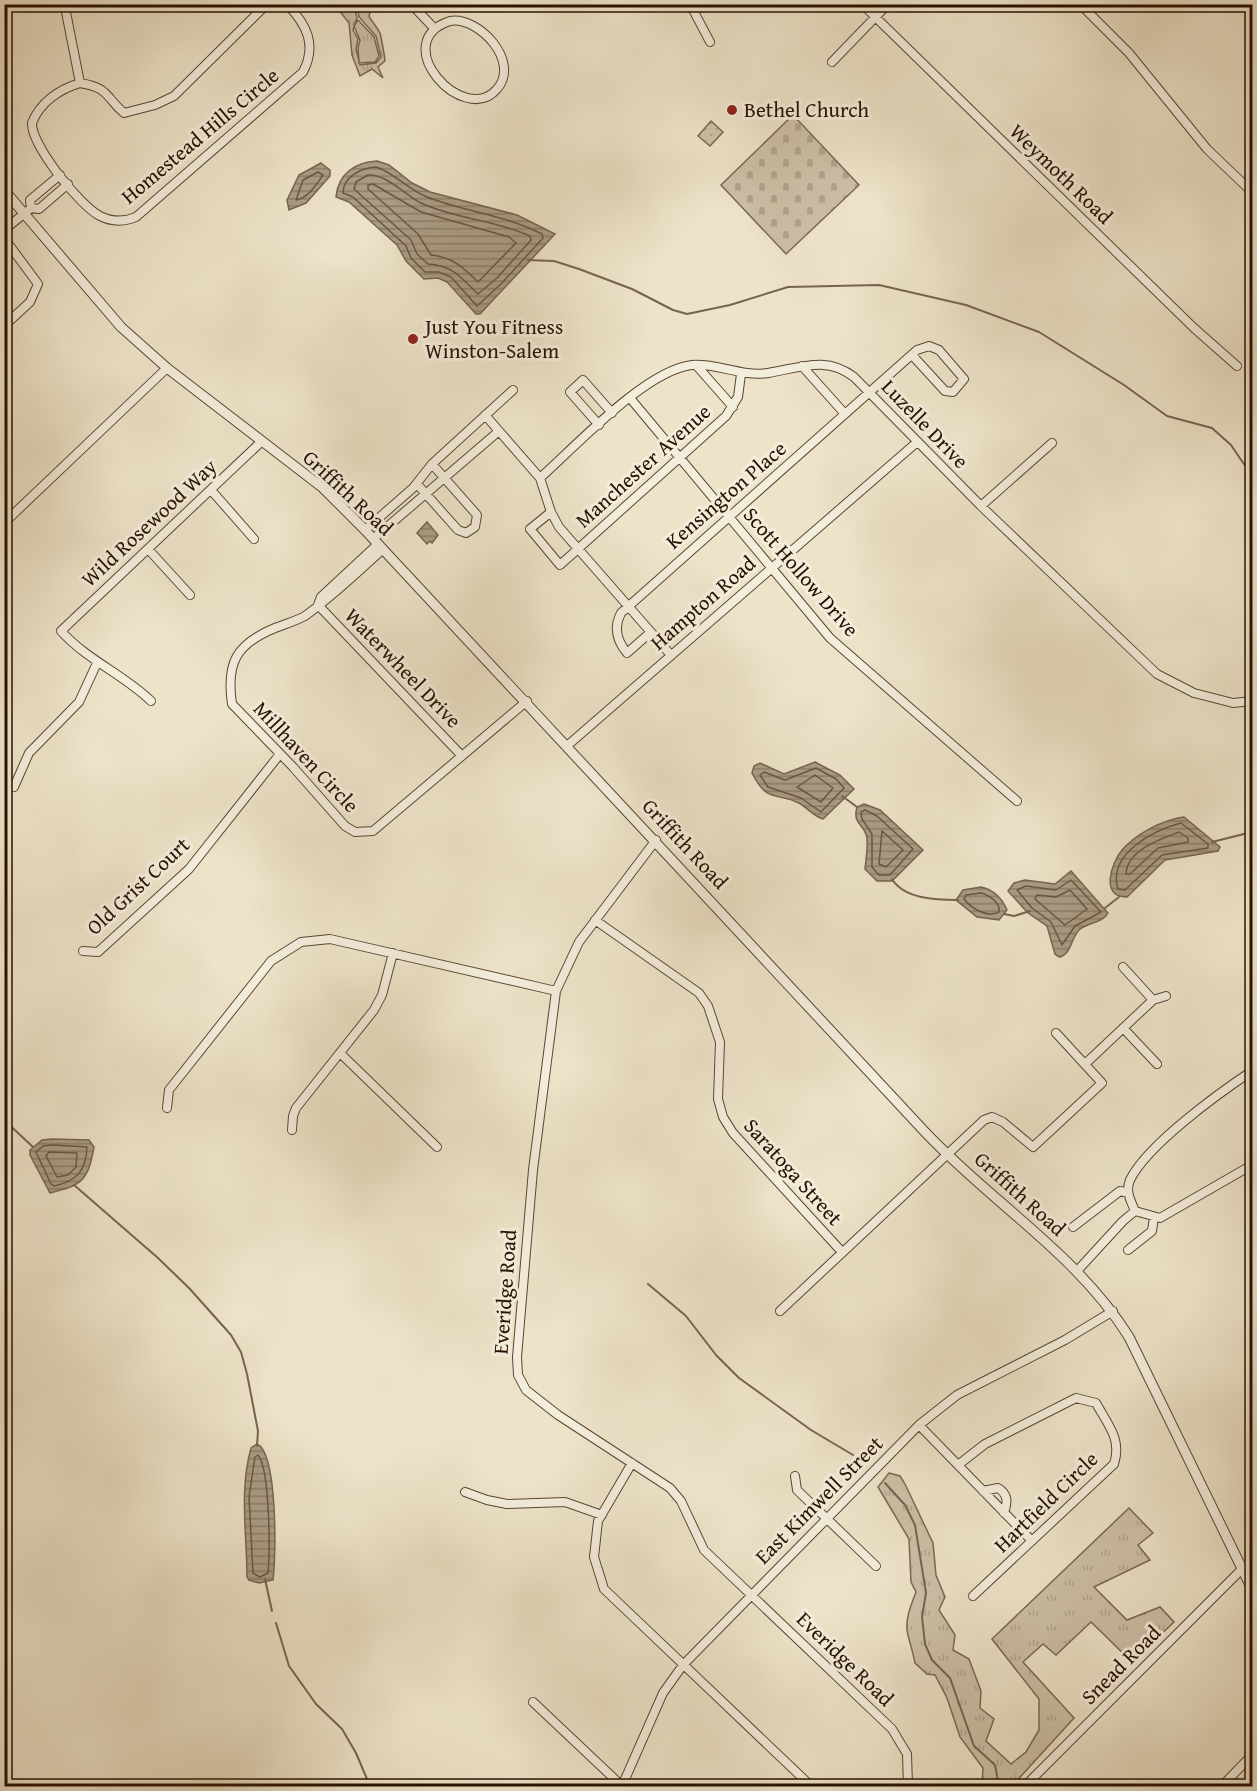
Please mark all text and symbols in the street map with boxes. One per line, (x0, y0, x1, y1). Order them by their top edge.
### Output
street label: Homestead Hills Circle (114, 60, 286, 211)
place label: Bethel Church (744, 94, 869, 125)
marker: Bethel Church (725, 103, 739, 117)
street label: Weymoth Road (1003, 116, 1121, 232)
place label: Just You Fitness Winston-Salem (422, 311, 563, 366)
marker: Just You Fitness Winston-Salem (406, 332, 420, 346)
street label: Luzelle Drive (875, 372, 976, 476)
street label: Manchester Avenue (568, 396, 717, 535)
street label: Kensington Place (658, 433, 793, 556)
street label: Griffith Road (296, 442, 401, 543)
street label: Wild Rosewood Way (74, 451, 224, 594)
street label: Scott Hollow Drive (736, 500, 867, 644)
street label: Hampton Road (643, 547, 763, 657)
street label: Waterwheel Drive (338, 600, 469, 735)
street label: Millhaven Circle (246, 694, 367, 820)
street label: Griffith Road (635, 791, 736, 897)
street label: Old Grist Court (79, 829, 197, 942)
street label: Saratoga Street (737, 1111, 850, 1233)
street label: Griffith Road (968, 1144, 1074, 1244)
street label: Everidge Road (485, 1228, 524, 1355)
street label: East Kimwell Street (747, 1428, 890, 1571)
street label: Hartfield Circle (986, 1444, 1105, 1560)
street label: Everidge Road (790, 1604, 902, 1714)
street label: Snead Road (1074, 1617, 1168, 1712)

